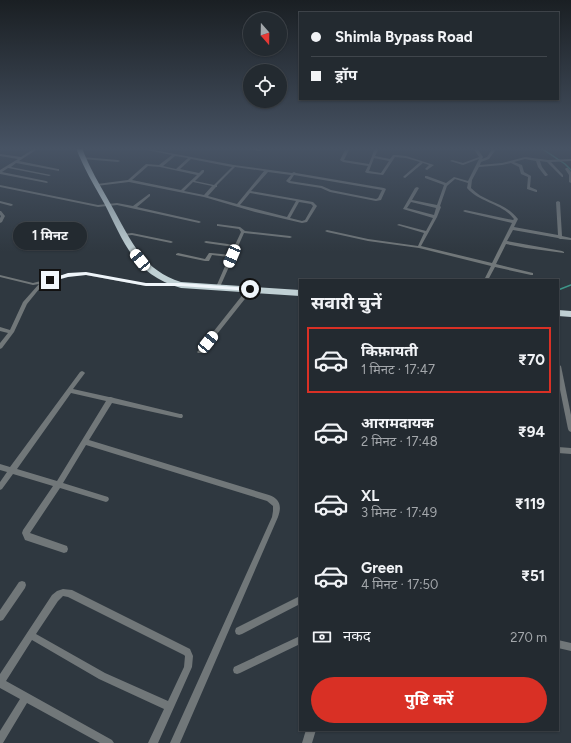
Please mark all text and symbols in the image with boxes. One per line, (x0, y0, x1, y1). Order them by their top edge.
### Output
north arrow (243, 12, 287, 56)
map controls (243, 12, 287, 108)
text: Shimla Bypass Road (335, 28, 473, 46)
button: locate (243, 64, 287, 108)
text: ड्रॉप (335, 66, 357, 84)
callout: 1 मिनट (13, 222, 87, 250)
text: 1 मिनट (32, 228, 68, 243)
car (222, 243, 242, 269)
car (128, 247, 152, 273)
route end (41, 271, 59, 289)
route start (241, 280, 259, 298)
text: सवारी चुनें (311, 292, 382, 314)
car (196, 329, 220, 355)
icon: car (313, 342, 349, 378)
text: किफ़ायती (361, 342, 418, 360)
text: ₹70 (518, 351, 545, 369)
text: 1 मिनट · 17:47 (361, 362, 435, 377)
icon: car (313, 414, 349, 450)
text: आरामदायक (361, 414, 434, 432)
text: ₹94 (518, 423, 545, 441)
text: 2 मिनट · 17:48 (361, 434, 438, 449)
icon: car (313, 486, 349, 522)
text: XL (361, 487, 379, 505)
text: ₹119 (515, 495, 545, 513)
text: 3 मिनट · 17:49 (361, 505, 437, 520)
icon: car (313, 558, 349, 594)
text: Green (361, 559, 403, 577)
text: ₹51 (521, 567, 545, 585)
text: 4 मिनट · 17:50 (361, 577, 438, 592)
icon: cash (311, 626, 333, 648)
text: नकद (343, 627, 371, 645)
text: 270 m (510, 630, 547, 645)
button: पुष्टि करें (311, 677, 547, 723)

